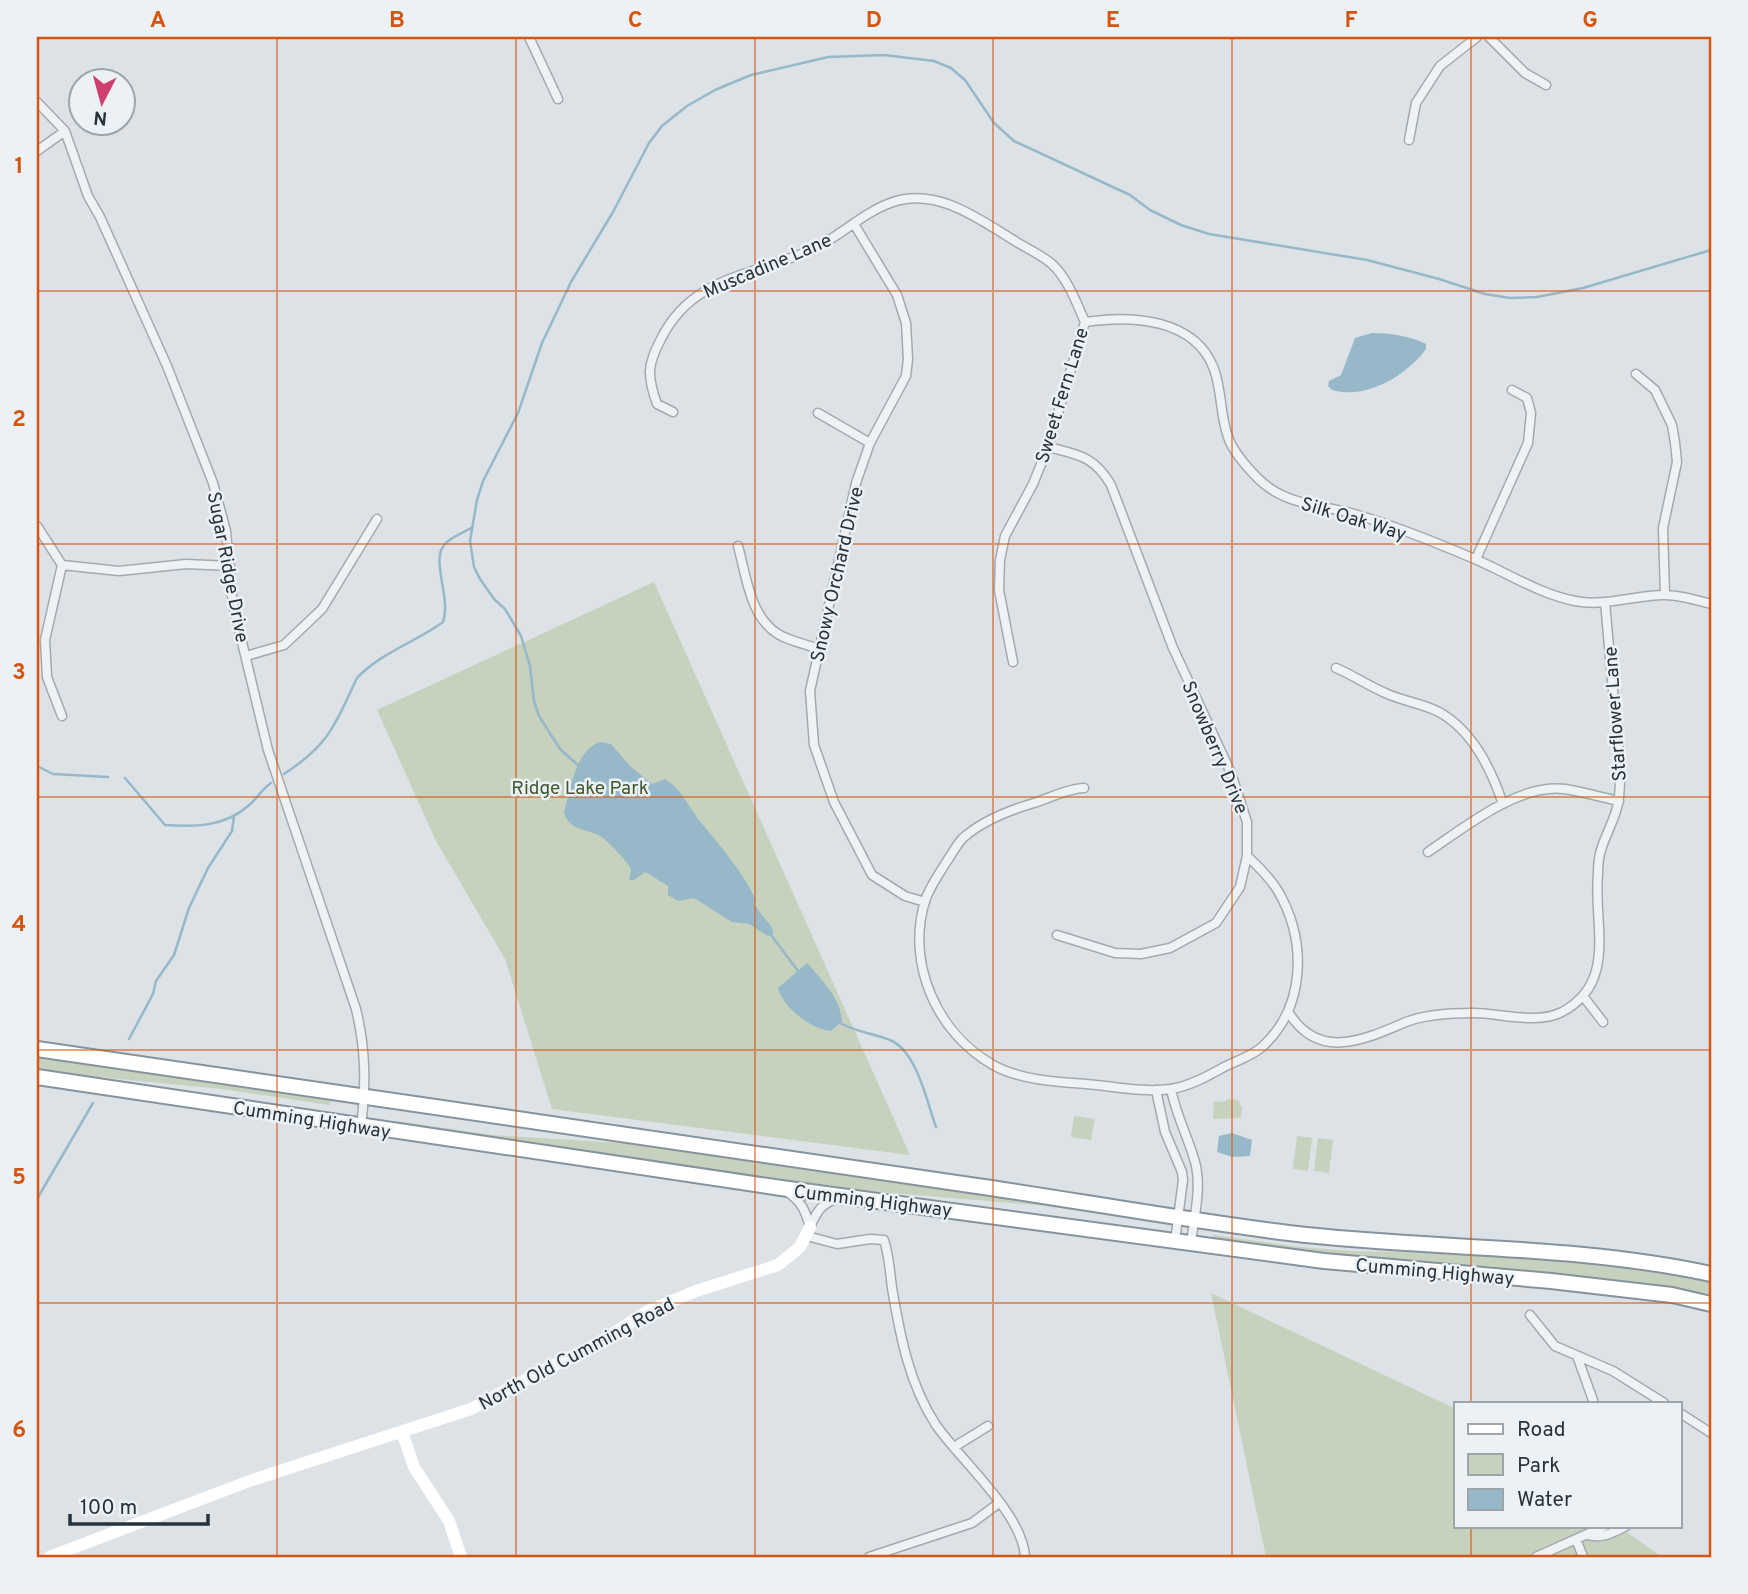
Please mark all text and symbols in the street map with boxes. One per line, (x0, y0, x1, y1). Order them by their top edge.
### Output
text: A (150, 7, 166, 36)
text: B (389, 7, 405, 36)
text: C (628, 7, 642, 36)
text: D (866, 7, 882, 36)
text: E (1106, 7, 1120, 36)
text: F (1344, 7, 1358, 36)
text: G (1582, 7, 1598, 36)
north arrow (66, 66, 136, 136)
text: N (92, 104, 108, 130)
text: 1 (14, 153, 24, 182)
street label: Muscadine Lane (700, 229, 836, 305)
street label: Sweet Fern Lane (1031, 325, 1095, 466)
text: 2 (12, 406, 26, 435)
street label: Snowy Orchard Drive (806, 484, 870, 665)
street label: Sugar Ridge Drive (201, 490, 253, 645)
street label: Silk Oak Way (1298, 493, 1409, 547)
street label: Starflower Lane (1599, 645, 1633, 782)
text: 3 (12, 659, 26, 688)
street label: Snowberry Drive (1175, 678, 1253, 818)
park label: Ridge Lake Park (511, 777, 649, 801)
text: 4 (12, 911, 26, 940)
street label: Cumming Highway (231, 1097, 392, 1145)
text: 5 (12, 1164, 26, 1193)
street label: Cumming Highway (792, 1180, 953, 1224)
street label: Cumming Highway (1354, 1254, 1515, 1292)
street label: North Old Cumming Road (475, 1293, 679, 1417)
legend (1454, 1402, 1682, 1528)
text: 6 (12, 1417, 26, 1446)
text: Road (1517, 1417, 1566, 1444)
text: Park (1517, 1453, 1560, 1480)
scale bar (70, 1482, 208, 1526)
text: Water (1517, 1487, 1572, 1514)
text: 100 m (80, 1495, 137, 1522)

